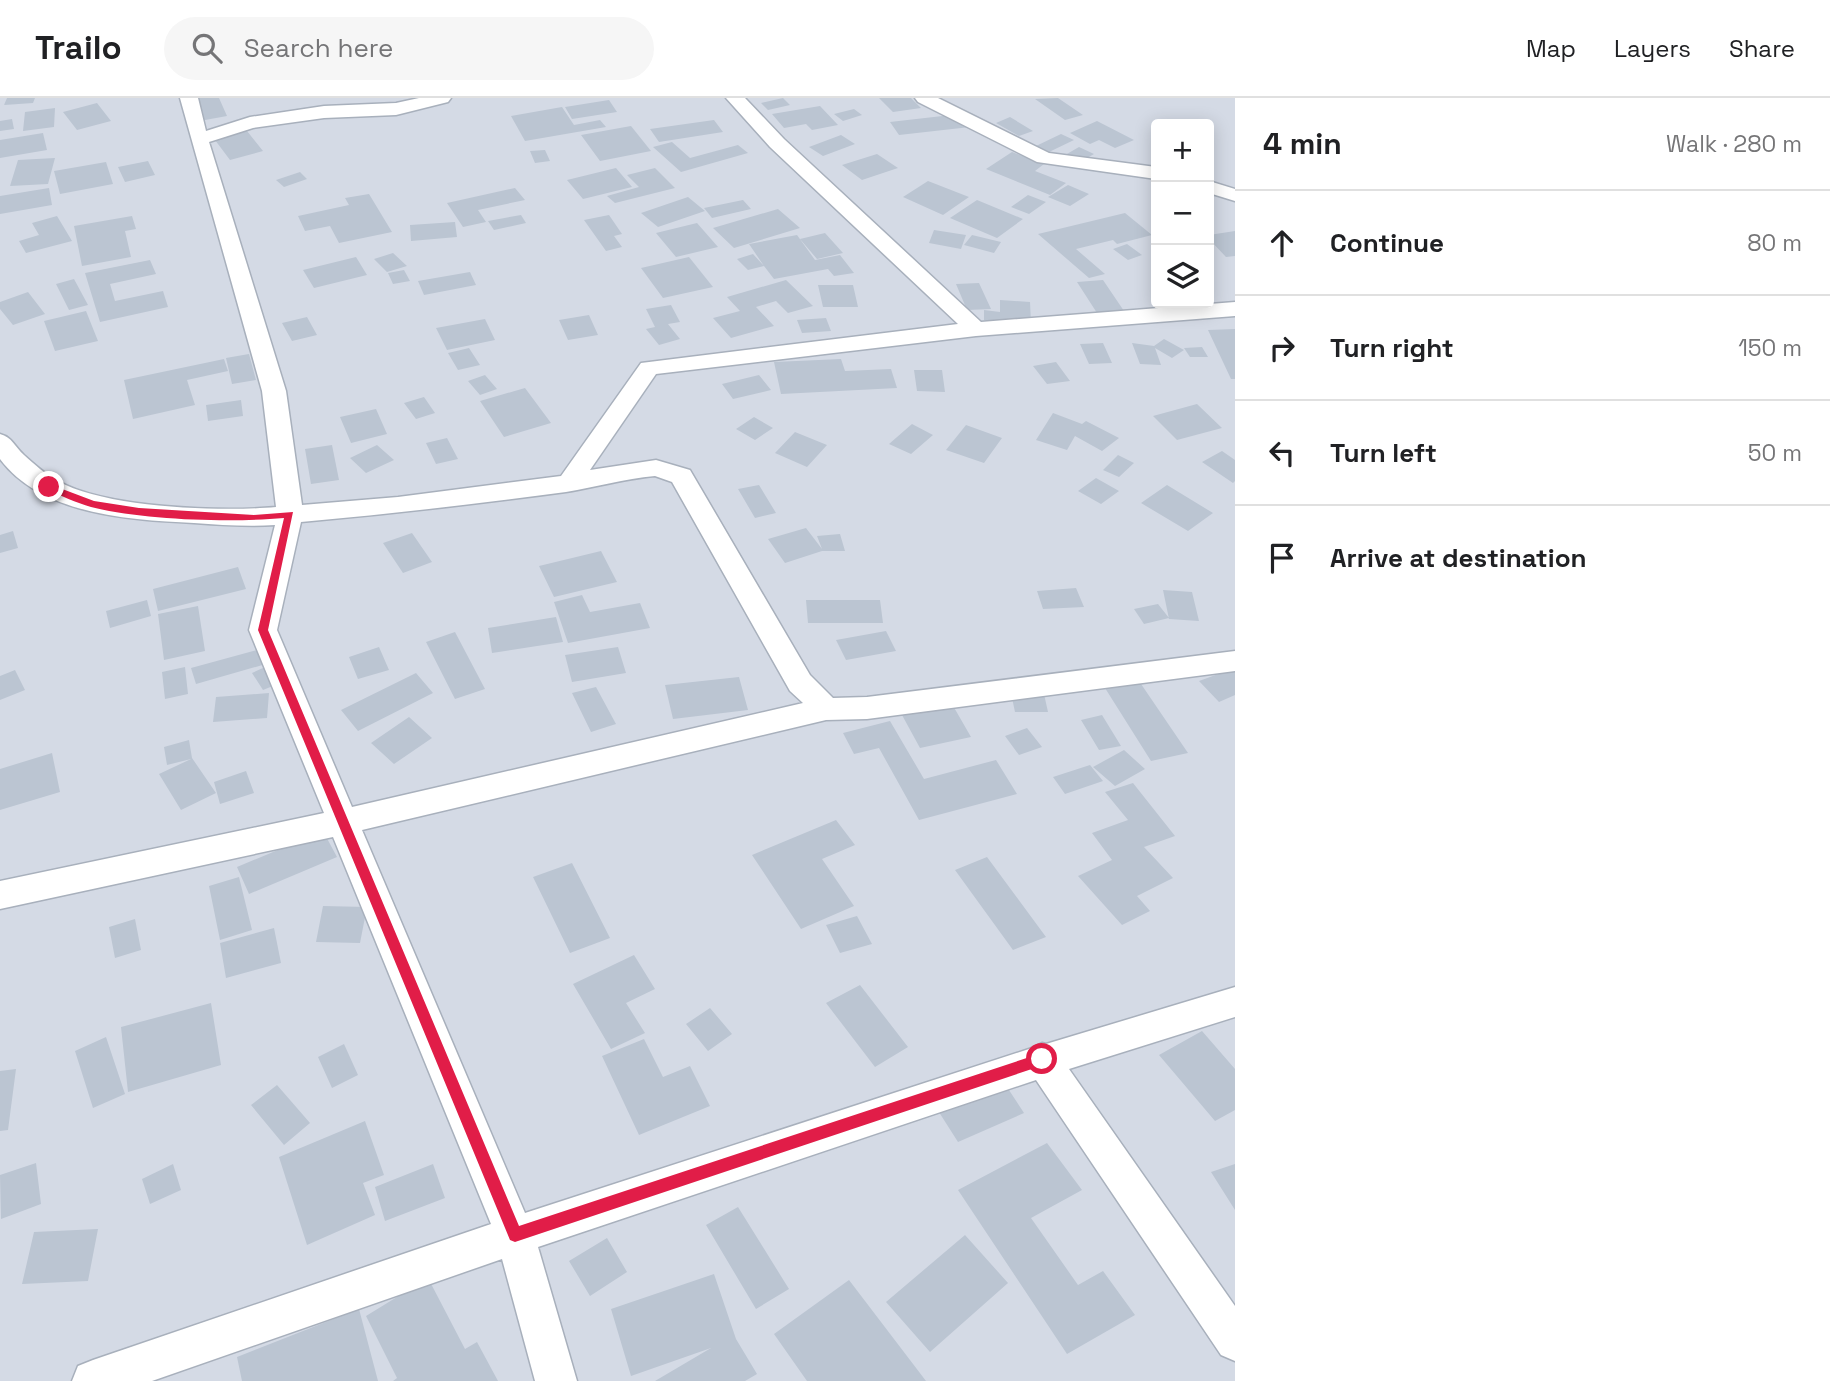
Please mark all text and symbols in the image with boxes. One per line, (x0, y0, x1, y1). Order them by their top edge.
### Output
search box (164, 17, 654, 80)
text: Trailo (35, 27, 122, 69)
icon: search (188, 29, 226, 67)
text: Search here (244, 31, 394, 65)
text: Map (1526, 33, 1576, 64)
text: Layers (1614, 33, 1691, 64)
text: Share (1729, 33, 1795, 64)
map controls (1151, 119, 1214, 308)
button: + (1151, 119, 1214, 182)
text: 4 min (1263, 124, 1342, 163)
text: Walk · 280 m (1666, 129, 1802, 159)
button: − (1151, 182, 1214, 245)
icon: ahead (1263, 224, 1301, 262)
text: Continue (1330, 226, 1444, 260)
text: 80 m (1747, 228, 1802, 258)
button: layers (1151, 245, 1214, 308)
icon: right (1263, 329, 1301, 367)
text: Turn right (1330, 331, 1454, 365)
text: 150 m (1738, 333, 1802, 363)
icon: left (1263, 434, 1301, 472)
text: Turn left (1330, 436, 1437, 470)
text: 50 m (1748, 438, 1802, 468)
route end (33, 471, 64, 502)
icon: arrive (1263, 539, 1301, 577)
text: Arrive at destination (1330, 541, 1587, 575)
route start (1026, 1043, 1057, 1074)

